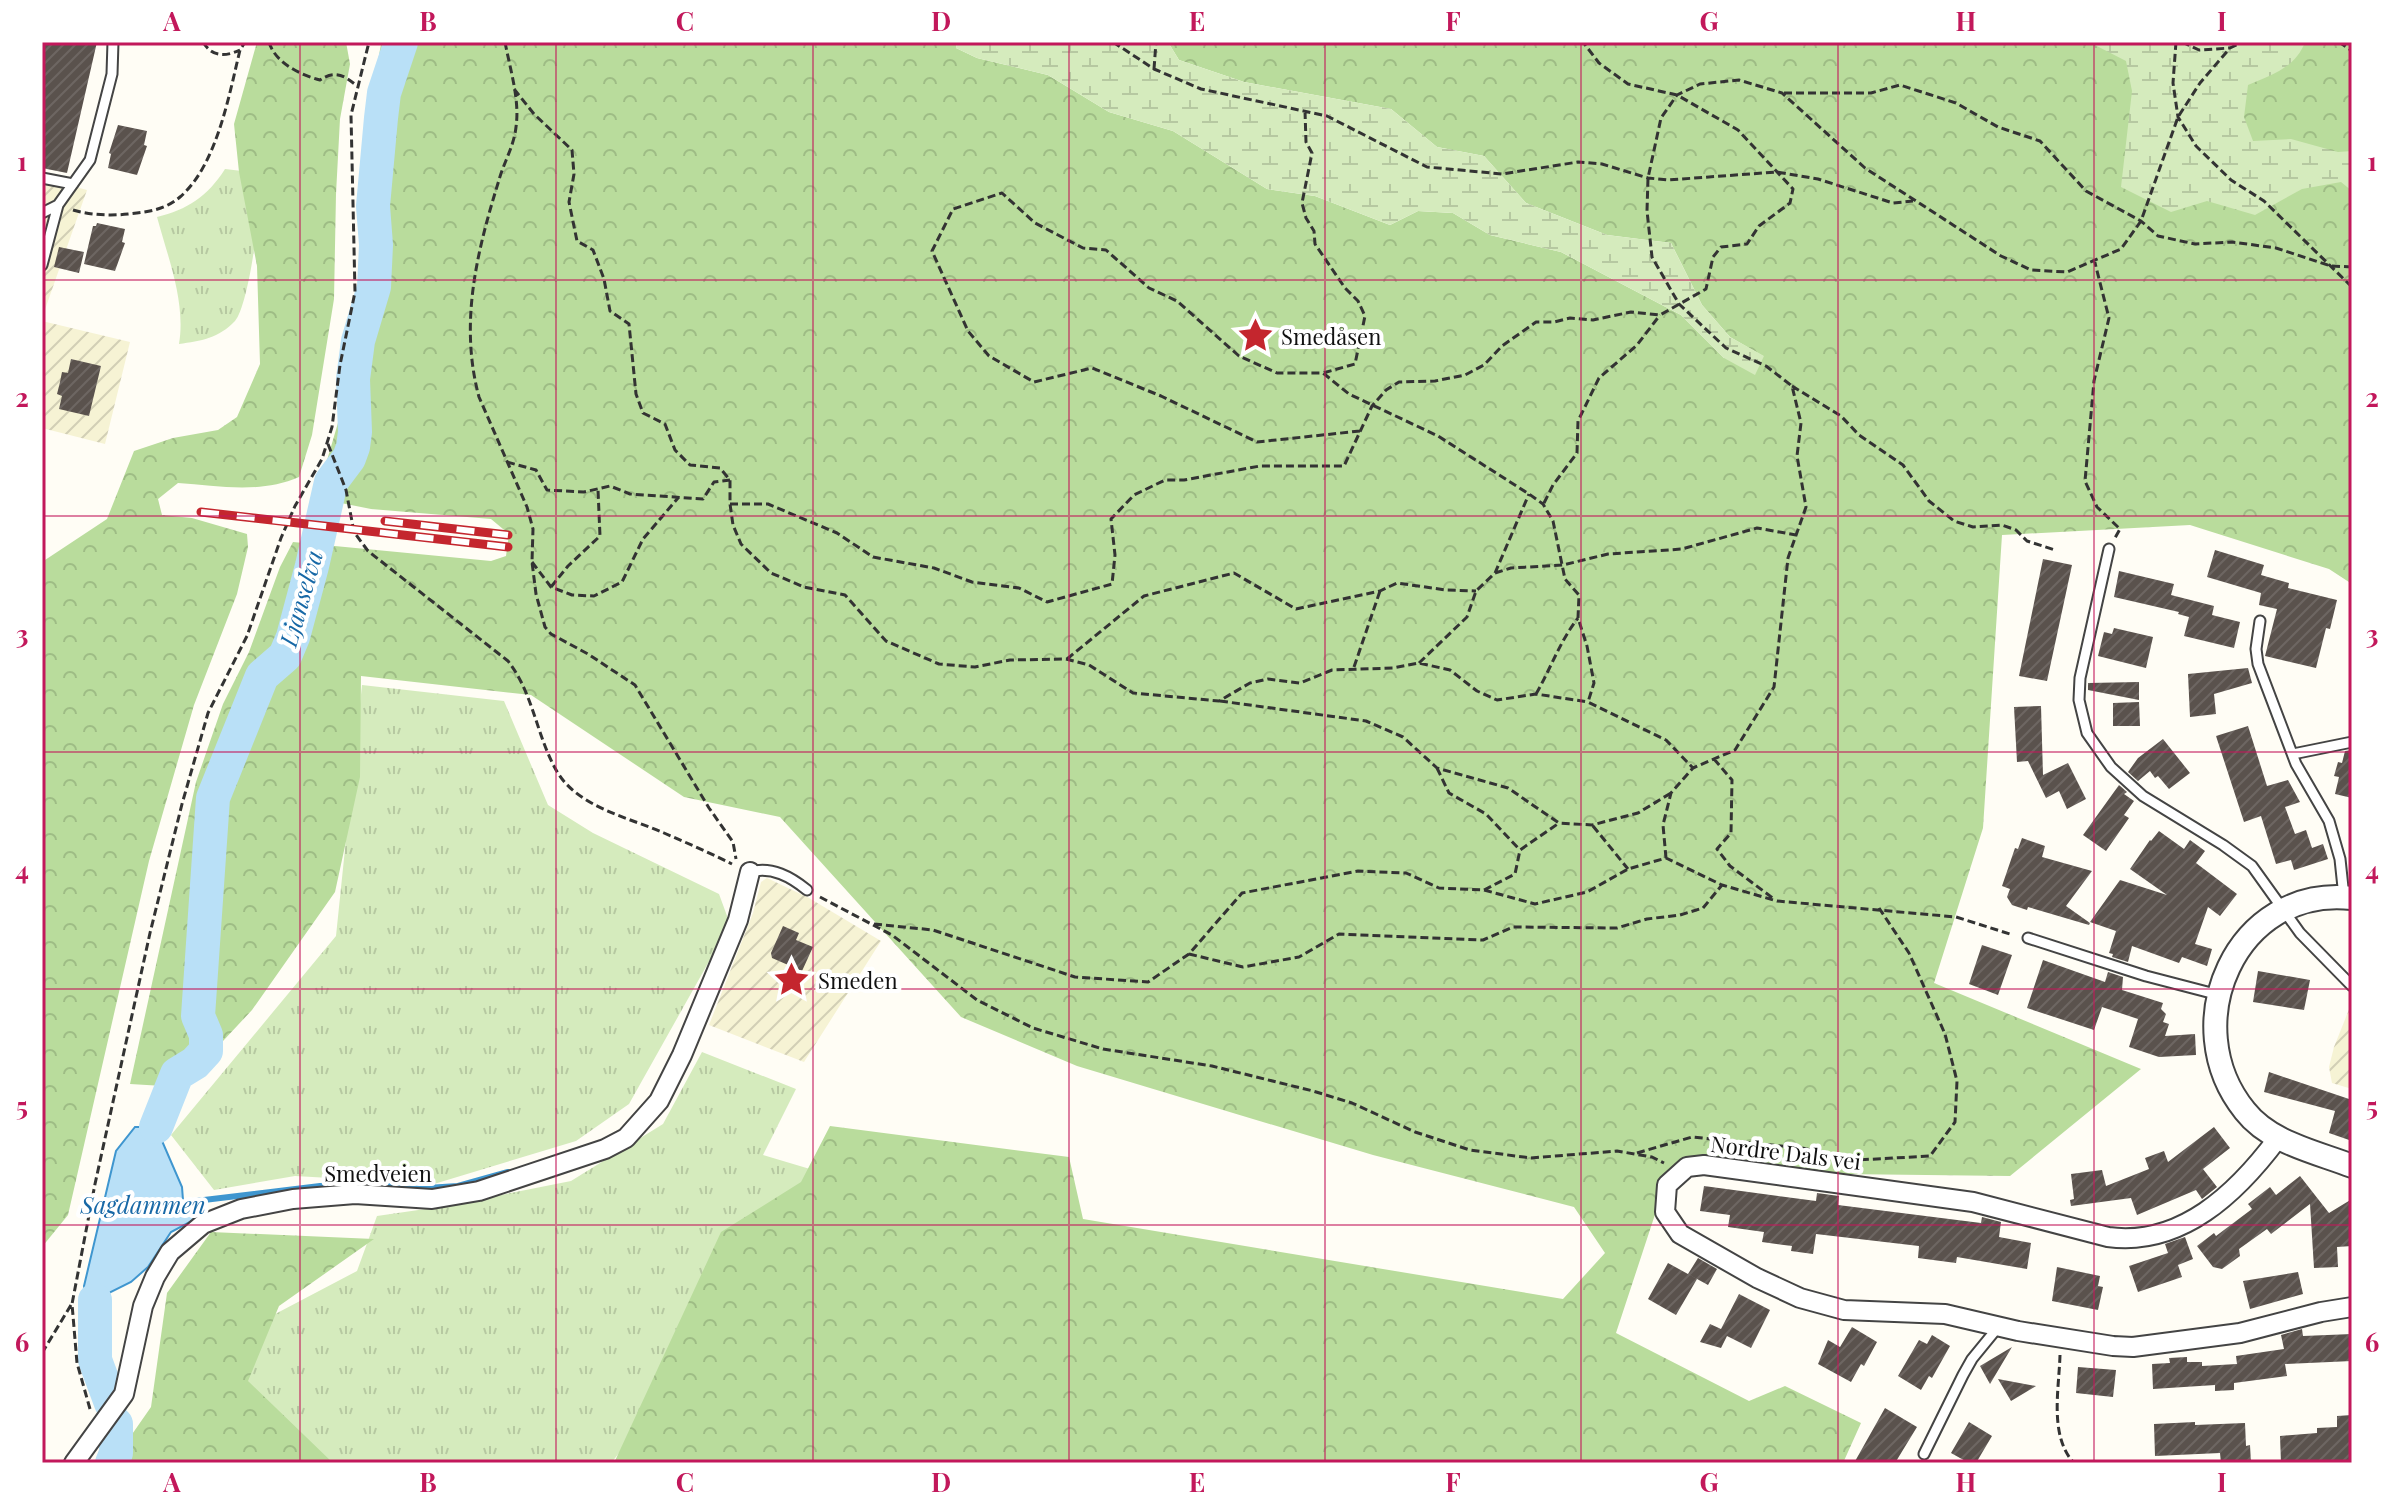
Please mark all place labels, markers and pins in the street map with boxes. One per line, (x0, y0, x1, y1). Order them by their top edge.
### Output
place icon: Smedåsen (1236, 317, 1274, 355)
place label: Smedåsen (1281, 321, 1381, 351)
place icon: Smeden (773, 961, 811, 999)
place label: Smeden (818, 965, 898, 995)

